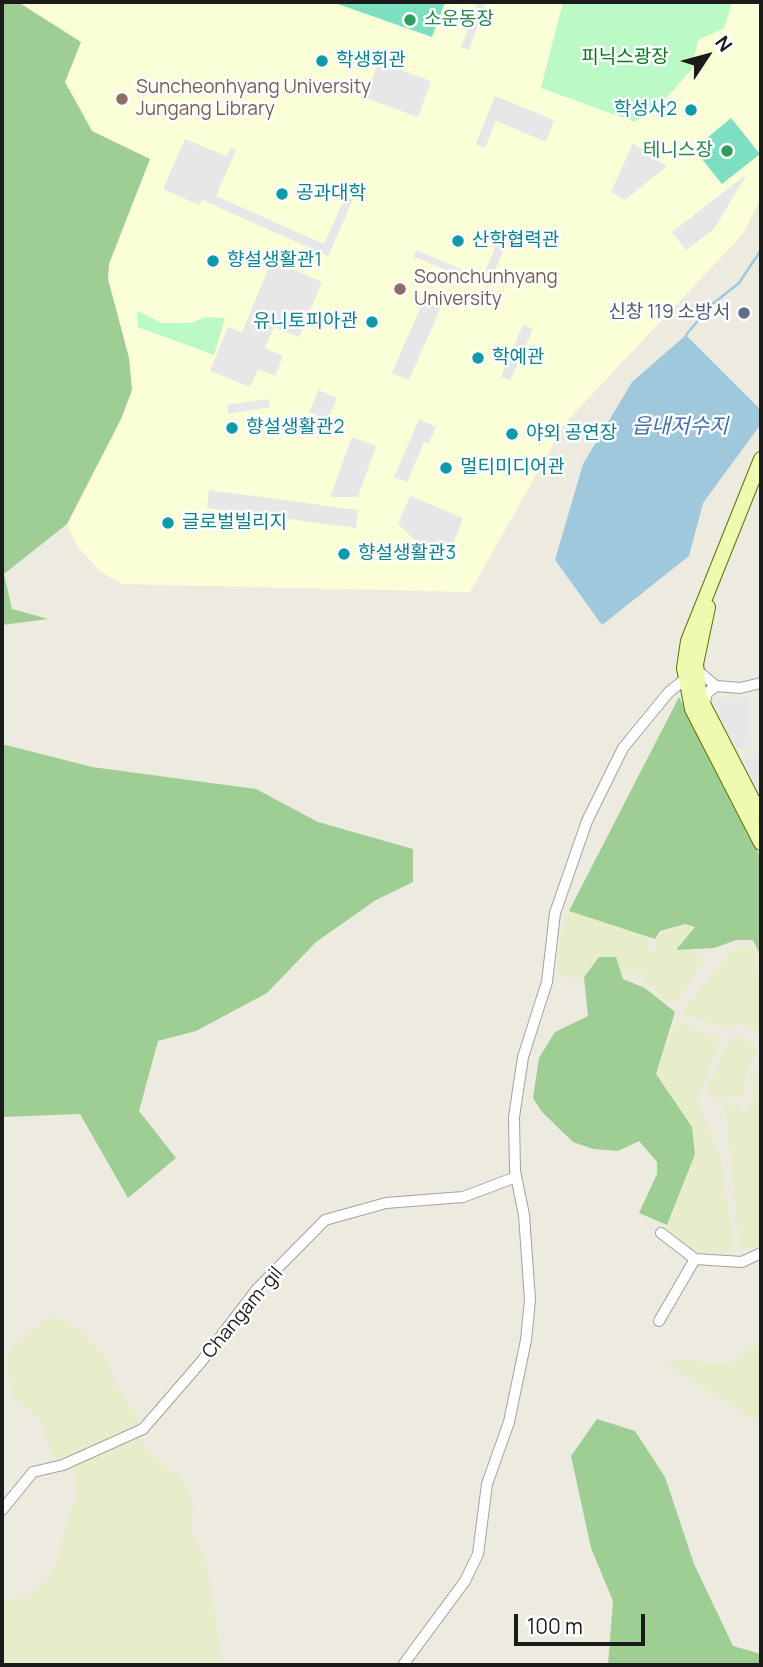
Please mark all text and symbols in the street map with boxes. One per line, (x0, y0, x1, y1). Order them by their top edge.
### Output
place label: 소운동장 (424, 9, 494, 31)
marker: 소운동장 (402, 12, 418, 28)
north arrow (672, 21, 742, 91)
text: N (709, 30, 739, 57)
park label: 피닉스광장 (581, 47, 669, 69)
place label: 학생회관 (336, 50, 406, 72)
marker: 학생회관 (314, 53, 330, 69)
place label: Suncheonhyang University Jungang Library (136, 77, 371, 121)
marker: Suncheonhyang University Jungang Library (114, 91, 130, 107)
place label: 학성사2 (614, 99, 677, 121)
marker: 학성사2 (683, 102, 699, 118)
place label: 테니스장 (643, 140, 713, 162)
marker: 테니스장 (719, 143, 735, 159)
place label: 공과대학 (296, 183, 366, 205)
marker: 공과대학 (274, 186, 290, 202)
place label: 산학협력관 (472, 230, 559, 252)
marker: 산학협력관 (450, 233, 466, 249)
place label: 향설생활관1 (227, 250, 322, 272)
marker: 향설생활관1 (205, 253, 221, 269)
place label: Soonchunhyang University (414, 267, 558, 311)
marker: Soonchunhyang University (392, 281, 408, 297)
place label: 신창 119 소방서 (608, 302, 730, 324)
marker: 신창 119 소방서 (736, 305, 752, 321)
place label: 유니토피아관 (253, 311, 358, 333)
marker: 유니토피아관 (364, 314, 380, 330)
place label: 학예관 (492, 347, 544, 369)
marker: 학예관 (470, 350, 486, 366)
water label: 읍내저수지 (632, 414, 728, 440)
place label: 향설생활관2 (246, 417, 344, 439)
marker: 향설생활관2 (224, 420, 240, 436)
place label: 야외 공연장 (526, 423, 617, 445)
marker: 야외 공연장 (504, 426, 520, 442)
place label: 멀티미디어관 (460, 457, 565, 479)
marker: 멀티미디어관 (438, 460, 454, 476)
place label: 글로벌빌리지 (182, 512, 287, 534)
marker: 글로벌빌리지 (160, 515, 176, 531)
place label: 향설생활관3 (358, 543, 456, 565)
marker: 향설생활관3 (336, 546, 352, 562)
street label: Changam-gil (198, 1262, 288, 1364)
scale bar (518, 1600, 649, 1644)
text: 100 m (527, 1612, 583, 1640)

